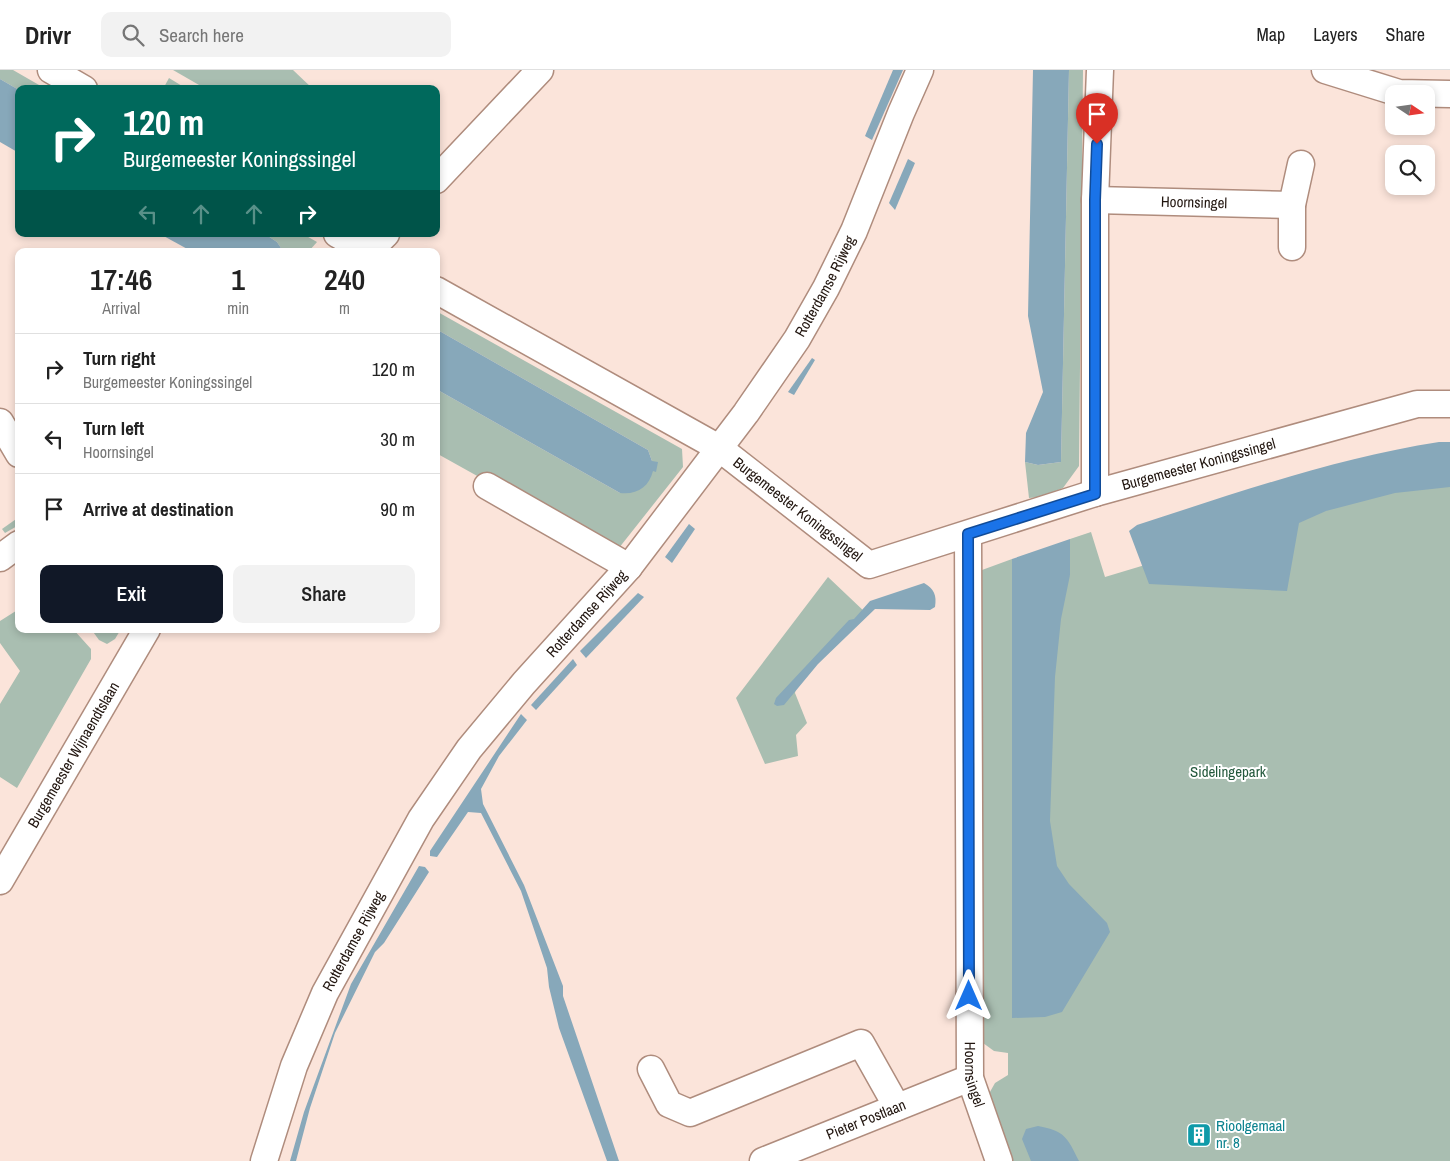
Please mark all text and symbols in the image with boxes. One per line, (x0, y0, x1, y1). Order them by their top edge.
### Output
search box (101, 12, 451, 57)
text: Drivr (25, 19, 71, 51)
icon: search (119, 21, 147, 49)
text: Search here (159, 22, 244, 48)
text: Map (1257, 22, 1285, 47)
text: Layers (1313, 22, 1358, 47)
text: Share (1386, 22, 1425, 47)
north arrow (1385, 85, 1435, 135)
map controls (1385, 85, 1435, 195)
pin (1076, 93, 1118, 144)
text: 120 m (123, 99, 204, 146)
icon: arrive (1083, 100, 1111, 128)
icon: right (40, 105, 105, 170)
text: Burgemeester Koningssingel (123, 144, 356, 174)
button: search (1385, 145, 1435, 195)
street label: Hoornsingel (1161, 191, 1227, 213)
icon: left (134, 200, 162, 228)
icon: ahead (187, 200, 215, 228)
icon: ahead (240, 200, 268, 228)
icon: right (293, 200, 321, 228)
street label: Rotterdamse Rijweg (789, 232, 860, 340)
text: 17:46 (90, 259, 152, 299)
text: 1 (231, 259, 245, 299)
text: 240 (324, 259, 365, 299)
text: Arrival (102, 297, 140, 319)
text: min (227, 297, 249, 319)
text: m (339, 297, 350, 319)
text: Turn right (83, 345, 155, 371)
icon: right (40, 355, 68, 383)
text: 120 m (372, 356, 415, 382)
text: Burgemeester Koningssingel (83, 371, 252, 393)
text: Turn left (83, 415, 144, 441)
icon: left (40, 425, 68, 453)
text: 30 m (380, 426, 415, 452)
street label: Burgemeester Koningssingel (1119, 433, 1278, 495)
text: Hoornsingel (83, 441, 154, 463)
street label: Burgemeester Koningssingel (729, 452, 867, 566)
icon: arrive (40, 495, 68, 523)
text: Arrive at destination (83, 496, 234, 522)
text: 90 m (380, 496, 415, 522)
button: Exit (40, 565, 223, 623)
button: Share (233, 565, 415, 623)
street label: Rotterdamse Rijweg (541, 565, 632, 662)
street label: Burgemeester Wijnaendtslaan (22, 678, 124, 831)
park label: Sidelingepark (1190, 761, 1267, 782)
street label: Rotterdamse Rijweg (317, 887, 389, 995)
position arrow (942, 969, 994, 1021)
street label: Hoornsingel (960, 1042, 990, 1110)
street label: Pieter Postlaan (823, 1094, 909, 1145)
place label: Rioolgemaal nr. 8 (1216, 1115, 1285, 1153)
building icon: Rioolgemaal nr. 8 (1186, 1122, 1212, 1148)

